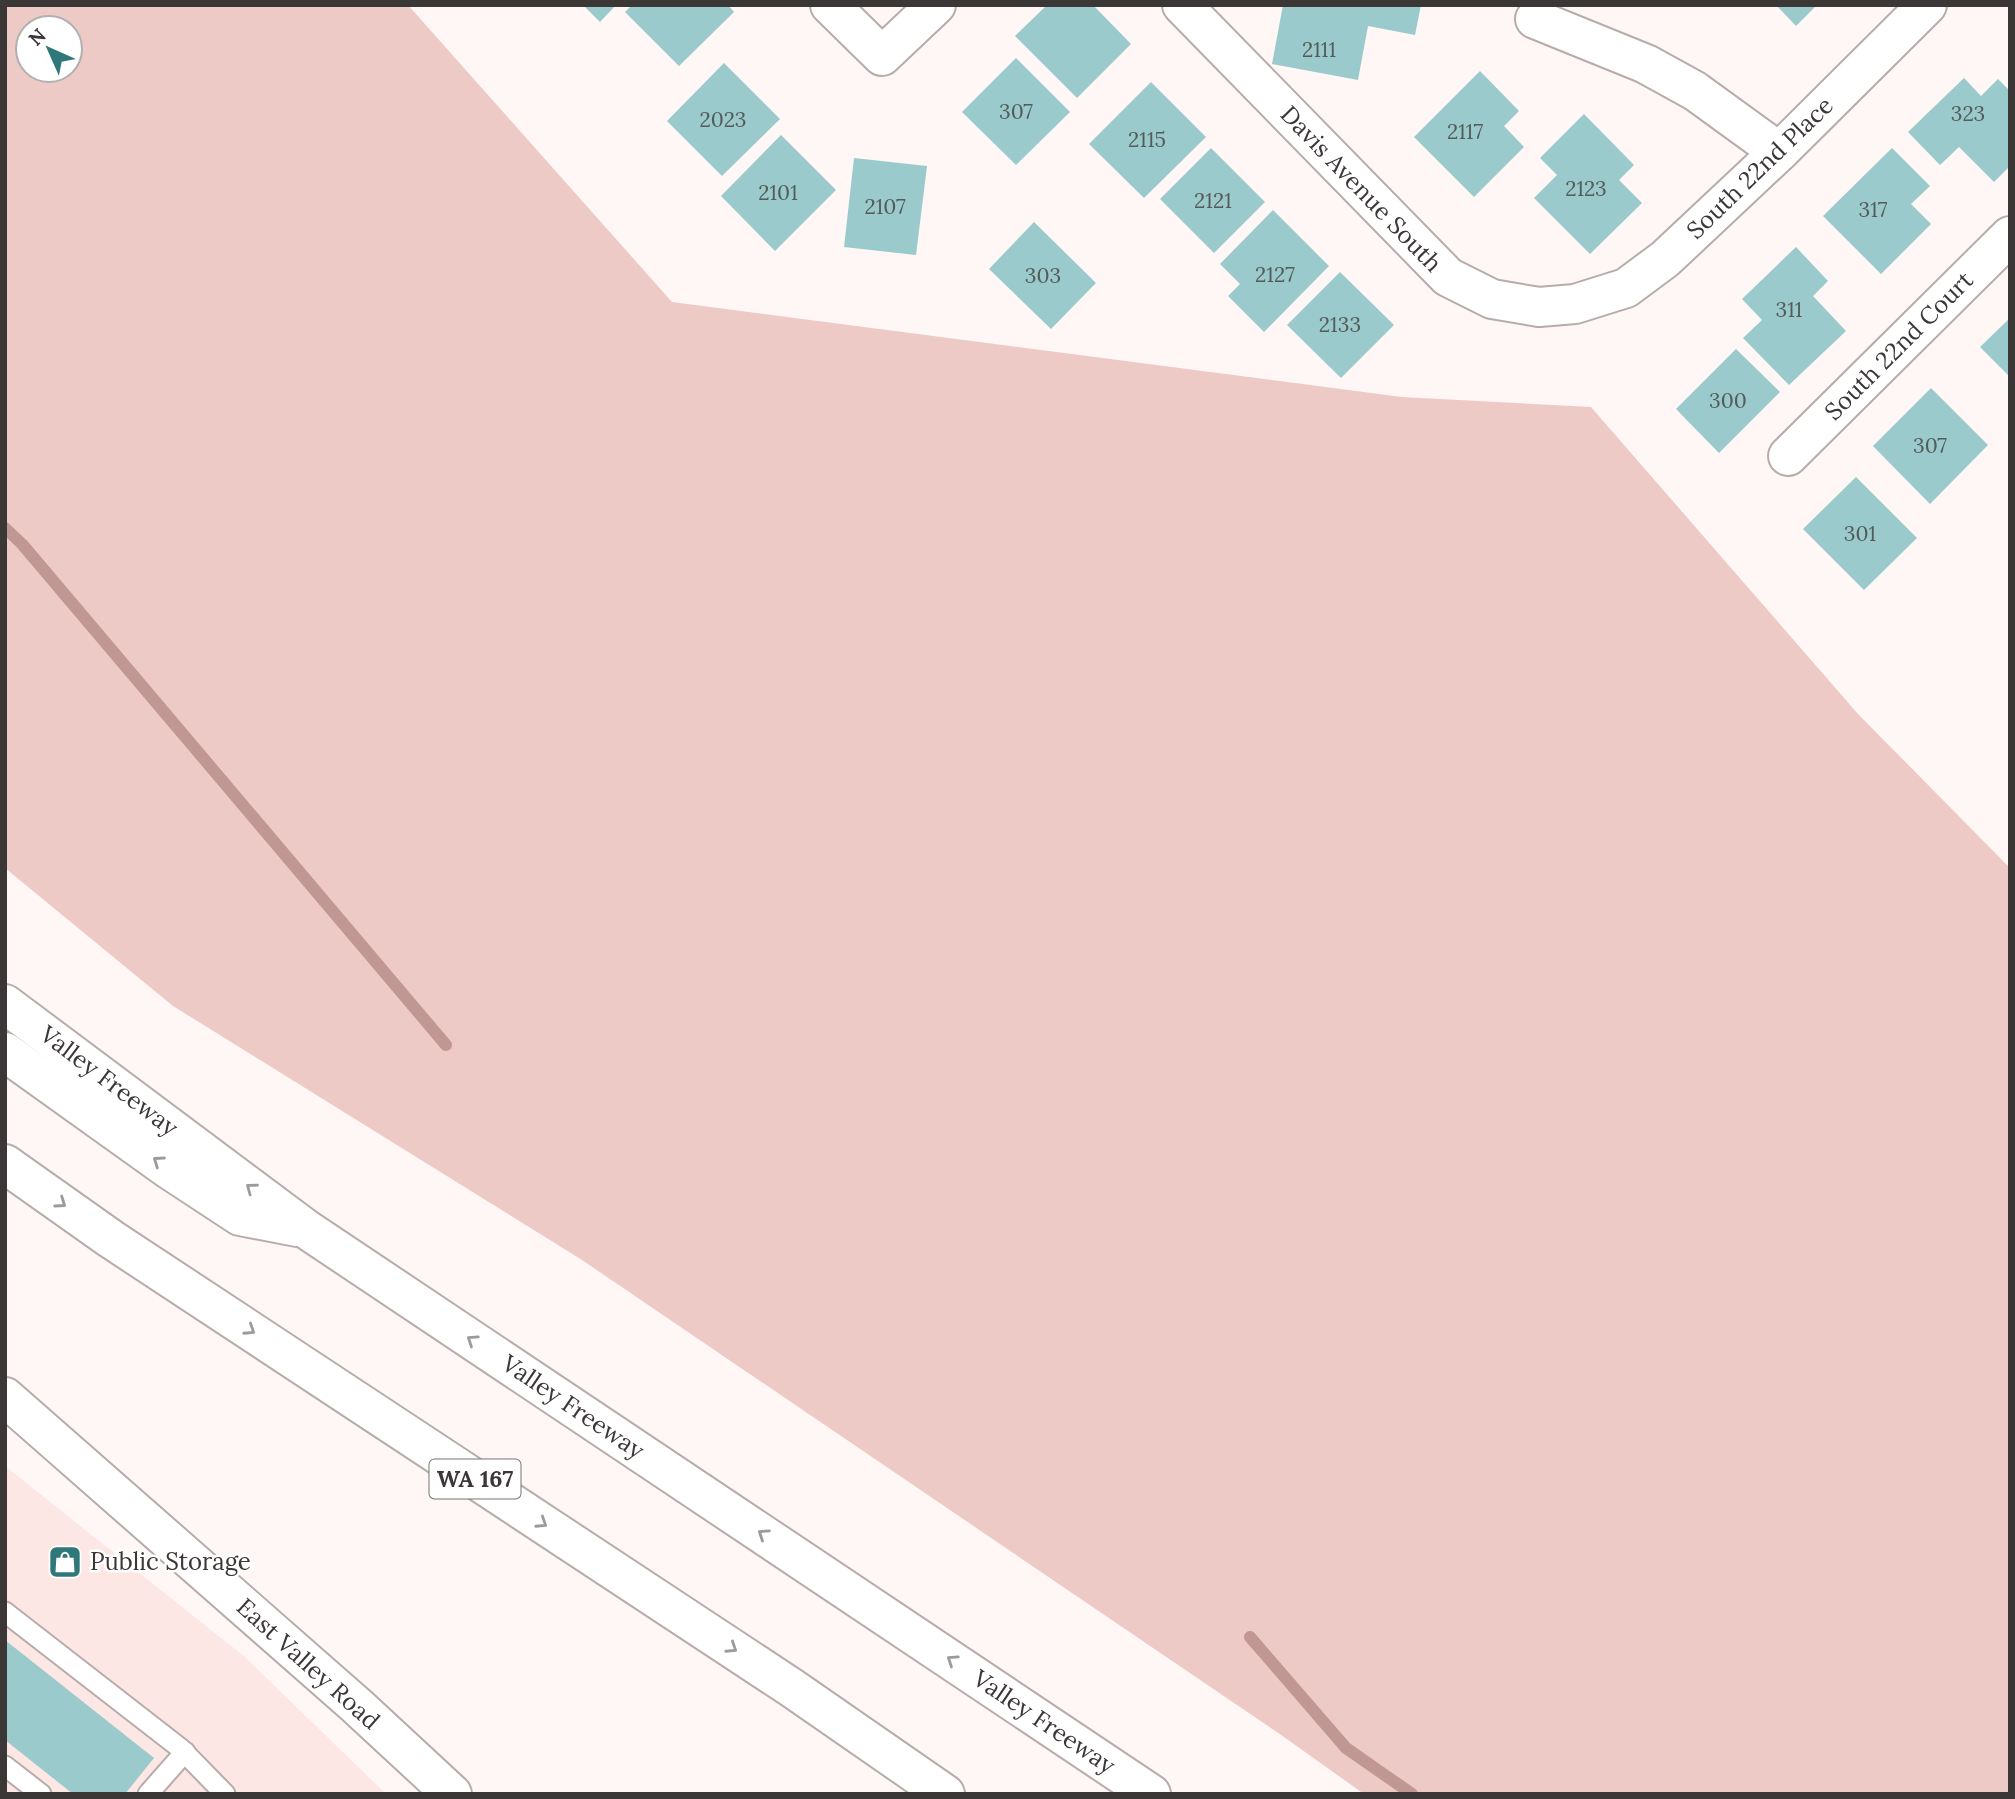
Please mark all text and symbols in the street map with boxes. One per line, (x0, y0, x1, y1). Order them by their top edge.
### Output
north arrow (14, 14, 84, 84)
text: N (23, 23, 51, 51)
house number: 2111 (1302, 36, 1336, 63)
street label: South 22nd Place (1680, 90, 1839, 245)
house number: 307 (999, 98, 1033, 125)
street label: Davis Avenue South (1274, 99, 1449, 278)
house number: 323 (1951, 100, 1985, 127)
house number: 2023 (700, 106, 746, 133)
house number: 2117 (1447, 118, 1483, 145)
house number: 2115 (1128, 126, 1166, 153)
house number: 2123 (1565, 175, 1607, 202)
house number: 2101 (758, 179, 798, 206)
house number: 2121 (1194, 187, 1232, 214)
house number: 2107 (864, 193, 906, 220)
house number: 317 (1858, 196, 1888, 223)
house number: 2127 (1255, 261, 1295, 288)
house number: 303 (1025, 262, 1061, 289)
street label: South 22nd Court (1818, 264, 1980, 427)
house number: 311 (1776, 296, 1803, 323)
house number: 2133 (1319, 311, 1361, 338)
house number: 300 (1709, 387, 1747, 414)
house number: 307 (1913, 432, 1947, 459)
house number: 301 (1844, 520, 1876, 547)
street label: Valley Freeway (33, 1018, 185, 1143)
one-way arrow (153, 1157, 166, 1169)
one-way arrow (246, 1184, 259, 1196)
one-way arrow (53, 1195, 66, 1207)
one-way arrow (242, 1322, 255, 1335)
one-way arrow (467, 1335, 480, 1348)
street label: Valley Freeway (495, 1347, 651, 1466)
road number: WA 167 (430, 1460, 520, 1498)
one-way arrow (534, 1515, 547, 1527)
one-way arrow (758, 1530, 771, 1542)
shop icon: Public Storage (46, 1543, 84, 1581)
place label: Public Storage (90, 1546, 251, 1577)
street label: East Valley Road (230, 1591, 386, 1736)
one-way arrow (724, 1640, 737, 1653)
one-way arrow (947, 1656, 960, 1668)
street label: Valley Freeway (966, 1662, 1122, 1781)

